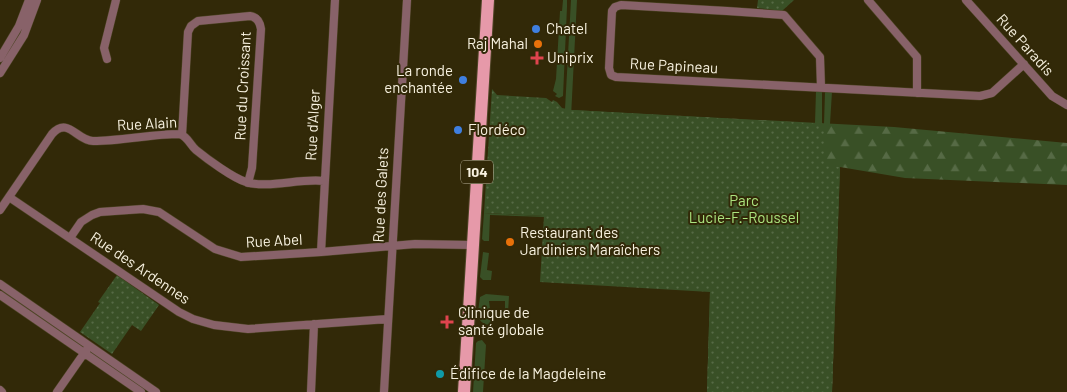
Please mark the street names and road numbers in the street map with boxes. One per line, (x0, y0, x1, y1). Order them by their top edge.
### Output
street label: Rue Paradis (993, 10, 1058, 79)
street label: Rue du Croissant (230, 31, 254, 141)
street label: Rue Papineau (629, 54, 719, 76)
street label: Rue d'Alger (301, 88, 323, 161)
street label: Rue Alain (116, 112, 178, 134)
street label: Rue des Galets (369, 147, 391, 243)
road number: 104 (461, 160, 493, 183)
street label: Rue des Ardennes (87, 227, 194, 307)
street label: Rue Abel (245, 230, 303, 250)

